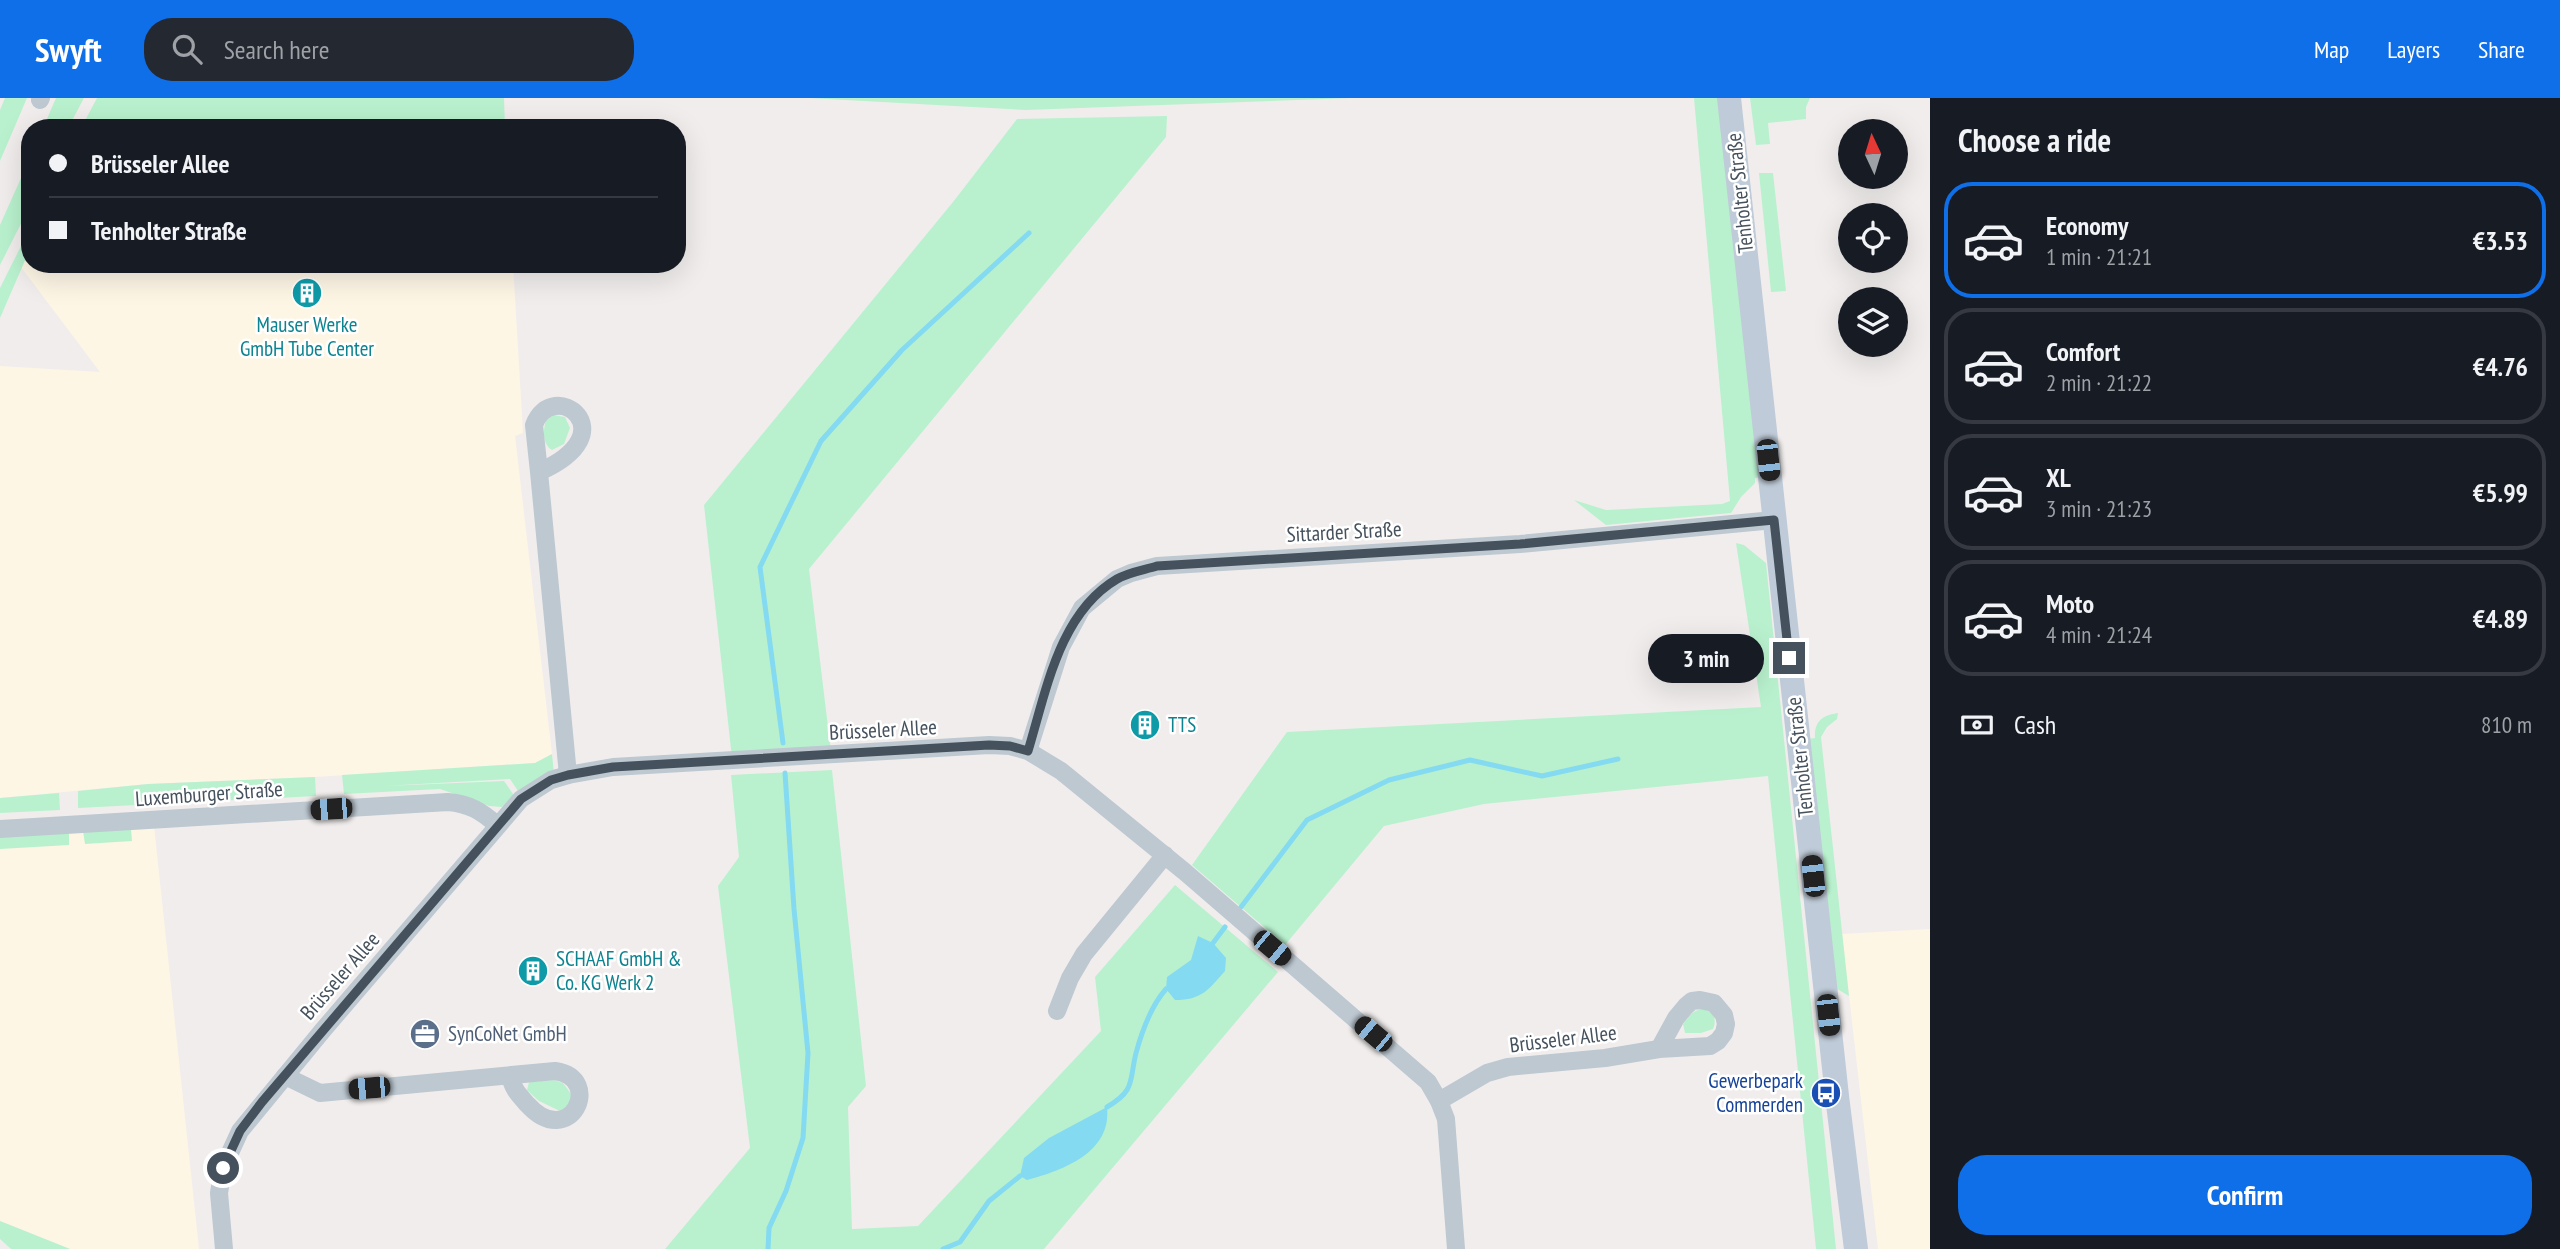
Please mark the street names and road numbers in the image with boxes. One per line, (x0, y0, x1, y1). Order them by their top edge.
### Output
street label: Tenholter Straße (1720, 132, 1759, 254)
street label: Sittarder Straße (1286, 515, 1402, 548)
street label: Tenholter Straße (1780, 696, 1819, 818)
street label: Brüsseler Allee (828, 713, 937, 746)
street label: Luxemburger Straße (134, 775, 284, 812)
street label: Brüsseler Allee (294, 926, 385, 1025)
street label: Brüsseler Allee (1508, 1019, 1618, 1058)

